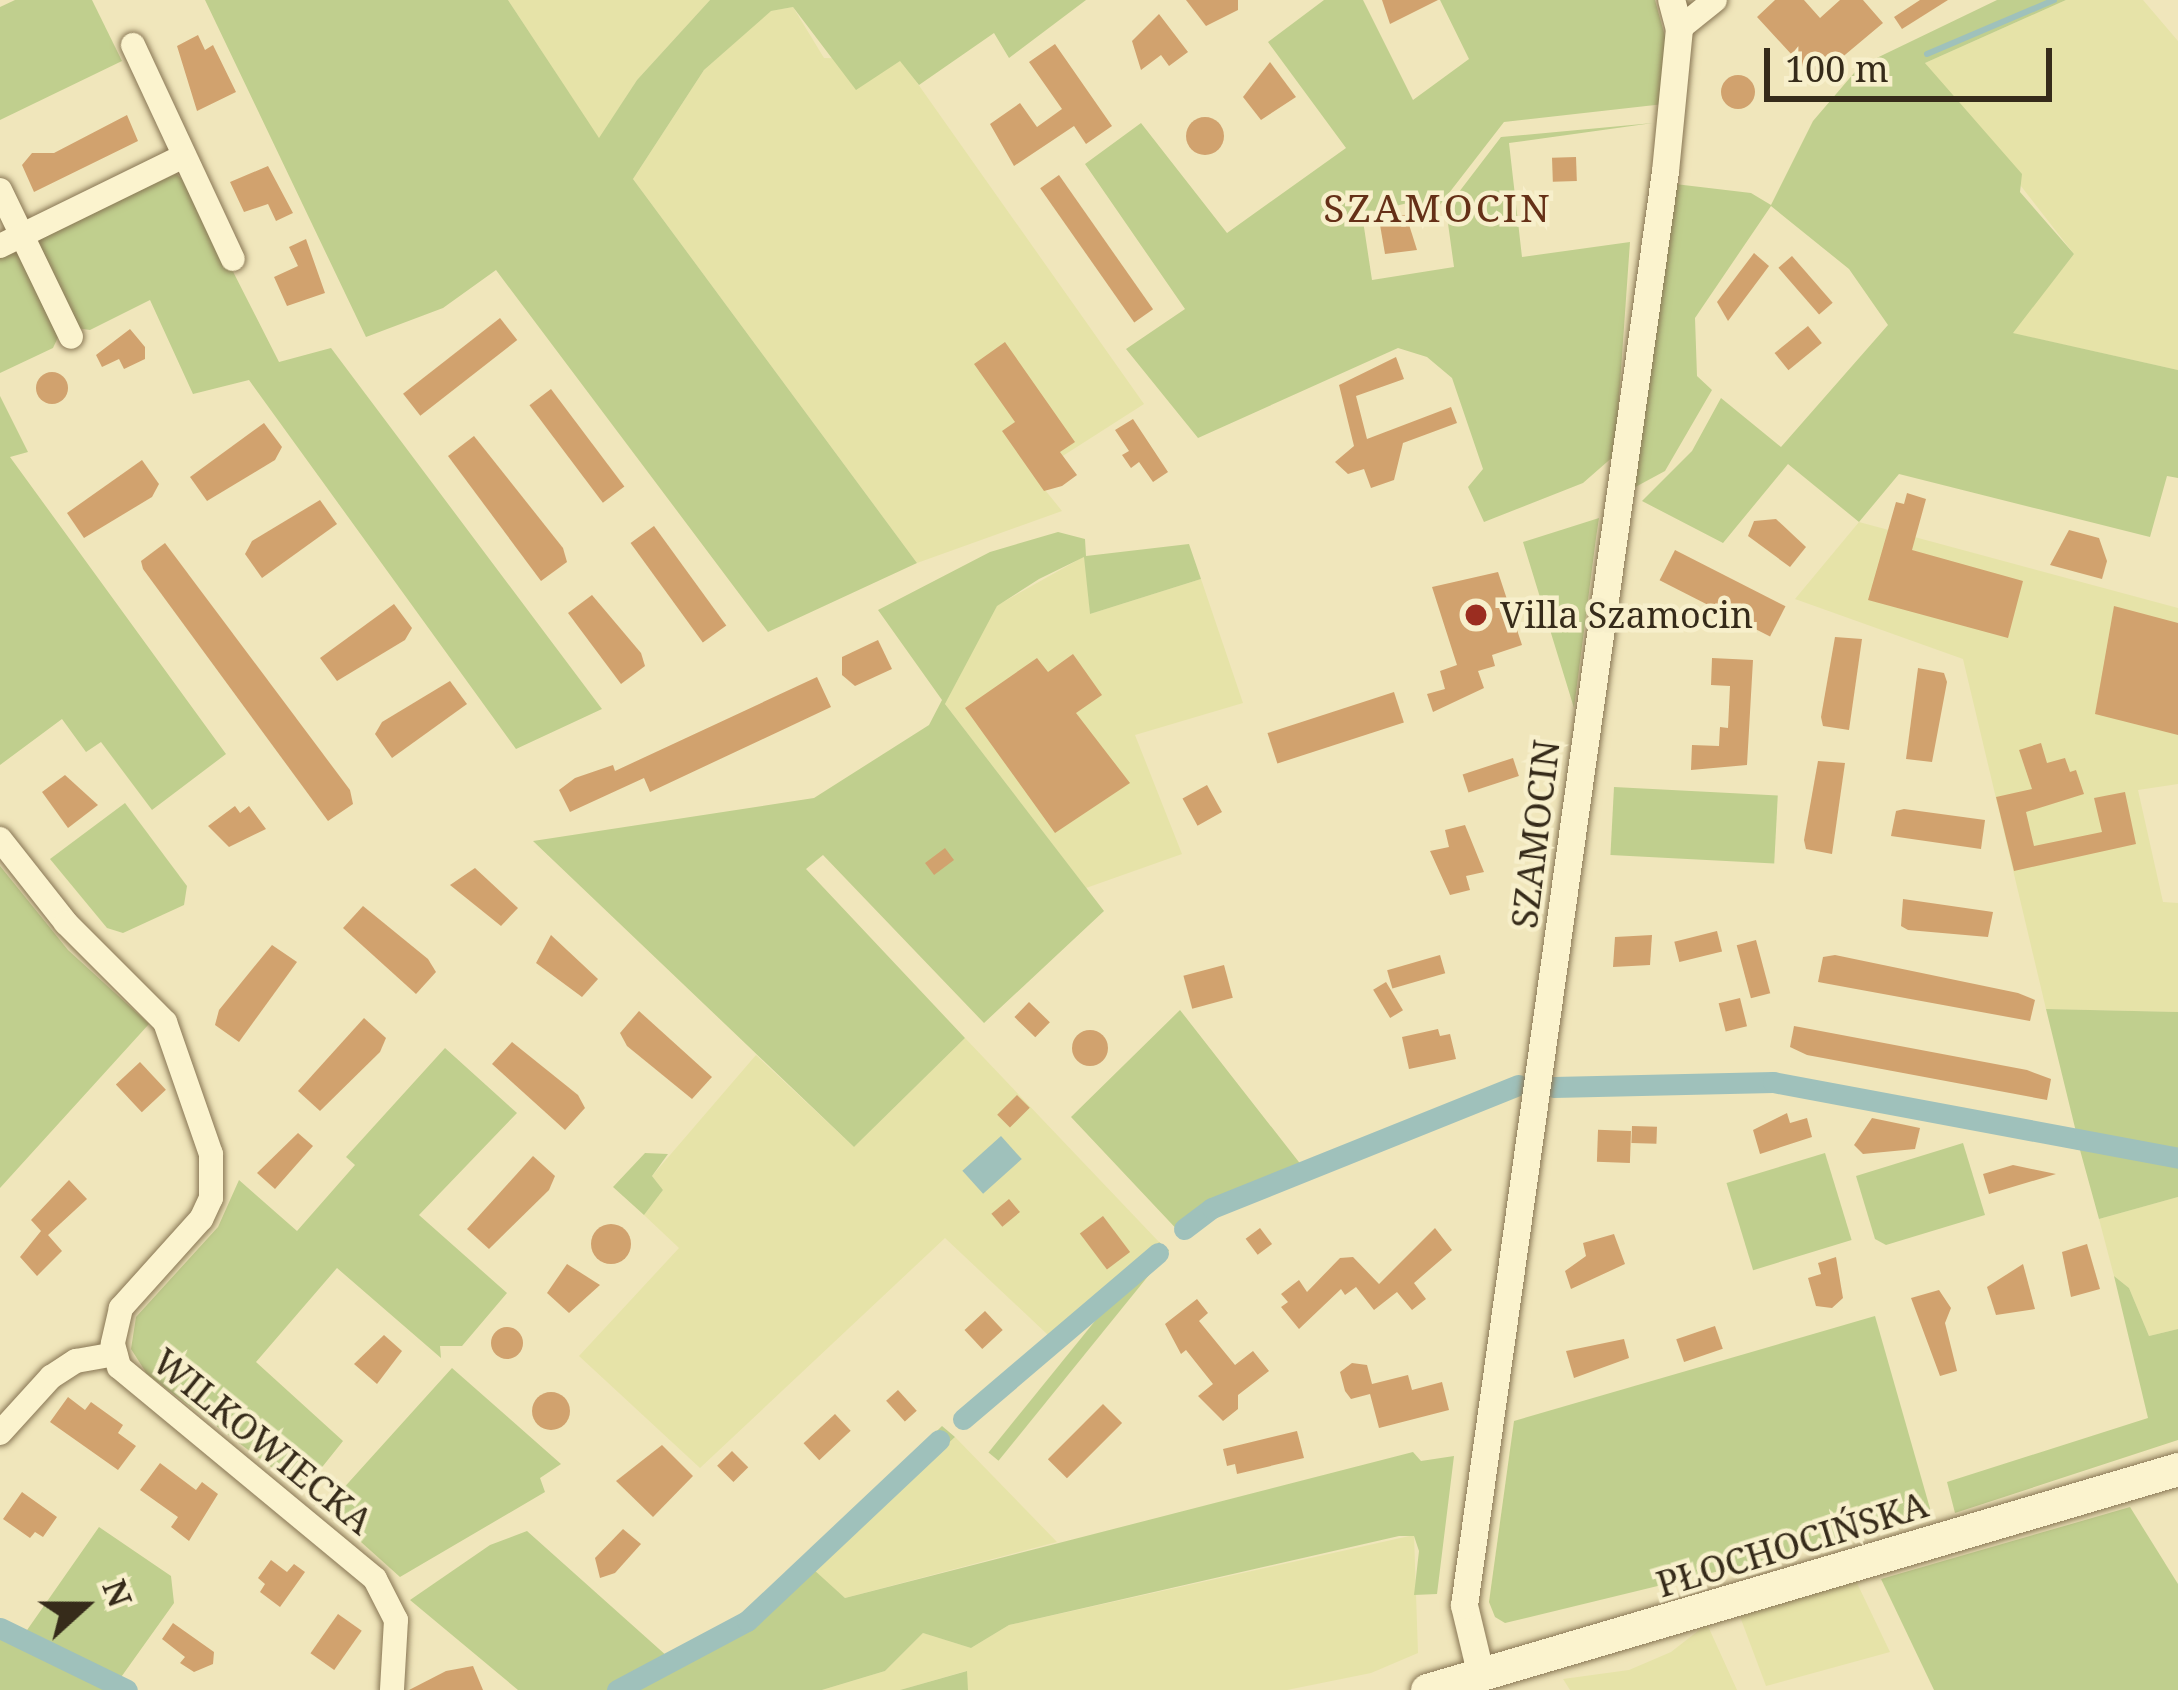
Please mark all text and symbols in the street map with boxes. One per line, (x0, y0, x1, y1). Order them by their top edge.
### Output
scale bar (1770, 24, 2058, 98)
text: 100 m (1785, 44, 1889, 93)
district label: SZAMOCIN (1323, 184, 1553, 230)
place label: Villa Szamocin (1500, 593, 1753, 637)
marker: Villa Szamocin (1463, 602, 1489, 628)
street label: SZAMOCIN (1502, 737, 1568, 931)
street label: WILKOWIECKA (145, 1339, 381, 1543)
street label: PŁOCHOCIŃSKA (1651, 1482, 1933, 1606)
north arrow (24, 1546, 144, 1666)
text: N (92, 1573, 144, 1613)

